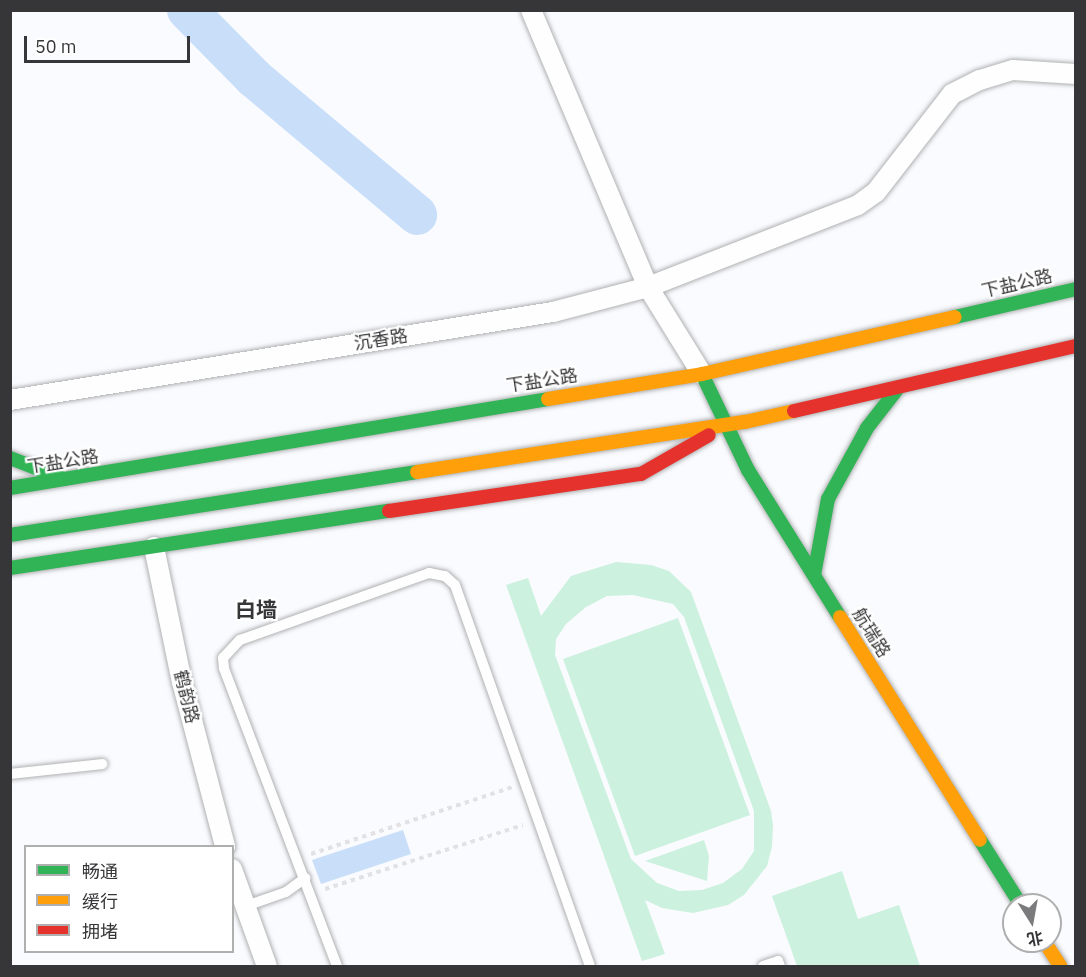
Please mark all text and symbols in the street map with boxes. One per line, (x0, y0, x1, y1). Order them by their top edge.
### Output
scale bar (27, 24, 194, 62)
text: 50 m (35, 35, 77, 58)
street label: 下盐公路 (979, 265, 1055, 303)
street label: 沉香路 (353, 325, 409, 355)
street label: 下盐公路 (505, 365, 579, 397)
street label: 下盐公路 (26, 446, 100, 478)
district label: 白墙 (235, 596, 277, 622)
street label: 航瑞路 (848, 604, 894, 662)
street label: 鹤韵路 (169, 668, 203, 726)
legend (24, 845, 234, 953)
text: 畅通 (82, 860, 118, 883)
text: 缓行 (82, 890, 118, 913)
north arrow (1002, 893, 1062, 953)
text: 拥堵 (82, 920, 118, 943)
text: 北 (1025, 927, 1045, 950)

